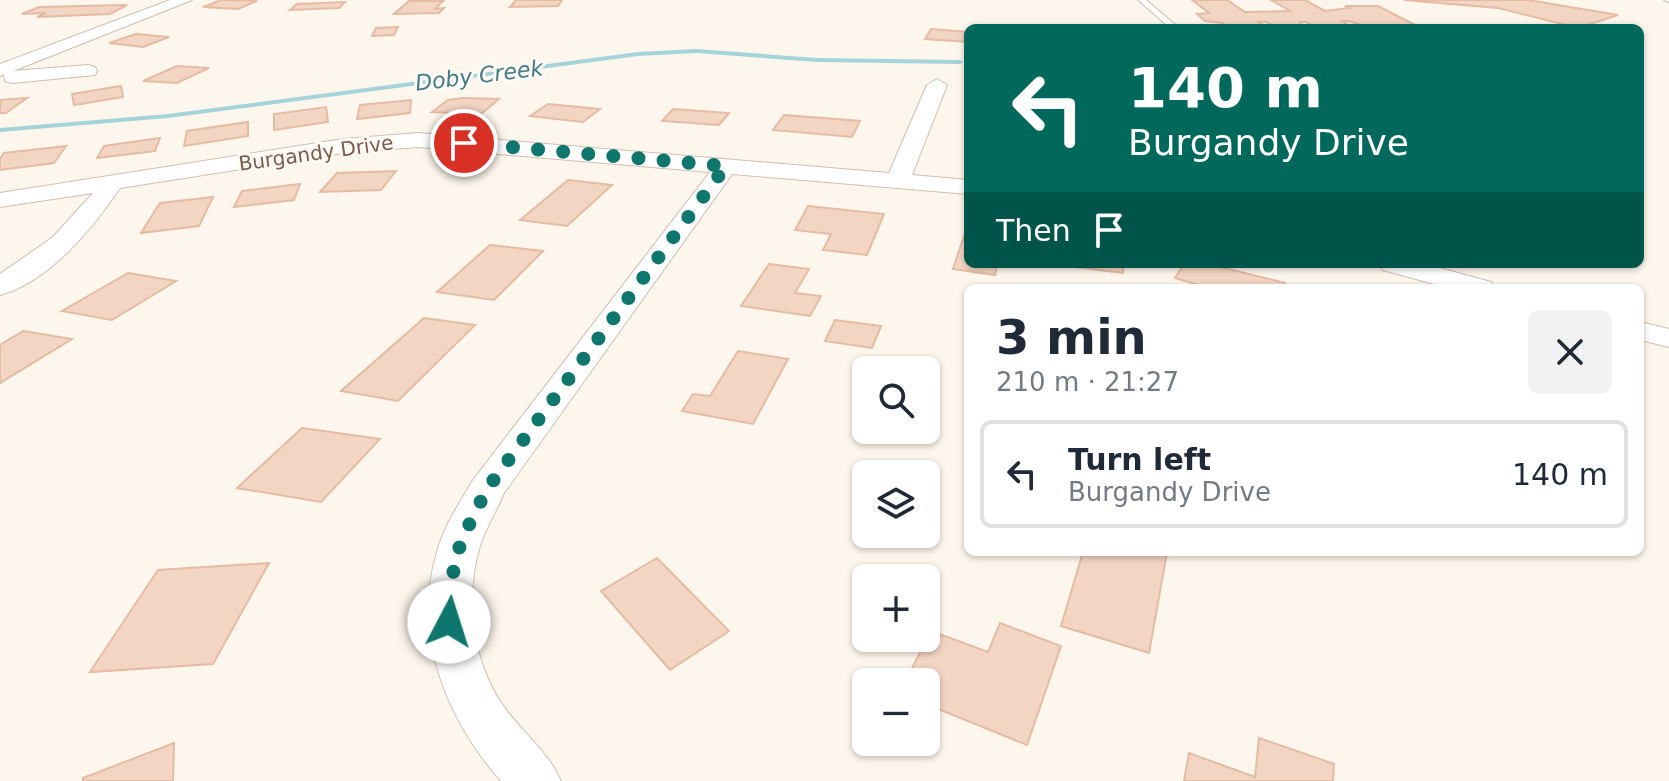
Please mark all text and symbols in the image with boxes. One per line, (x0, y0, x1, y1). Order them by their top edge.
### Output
water label: Doby Creek (414, 55, 546, 96)
text: 140 m (1128, 55, 1323, 120)
icon: left (996, 56, 1100, 160)
pin (430, 109, 498, 177)
icon: arrive (442, 121, 486, 165)
text: Burgandy Drive (1128, 122, 1409, 163)
street label: Burgandy Drive (237, 130, 395, 176)
icon: arrive (1087, 208, 1131, 252)
text: Then (996, 213, 1071, 248)
text: 3 min (996, 309, 1147, 365)
button: close (1528, 310, 1612, 394)
map controls (852, 356, 940, 756)
button: search (852, 356, 940, 444)
text: 210 m · 21:27 (996, 367, 1179, 397)
text: Turn left (1068, 442, 1211, 477)
icon: left (1000, 452, 1044, 496)
text: 140 m (1512, 457, 1608, 492)
button: layers (852, 460, 940, 548)
text: Burgandy Drive (1068, 477, 1271, 507)
button: + (852, 564, 940, 652)
position arrow (407, 580, 491, 664)
button: − (852, 668, 940, 756)

